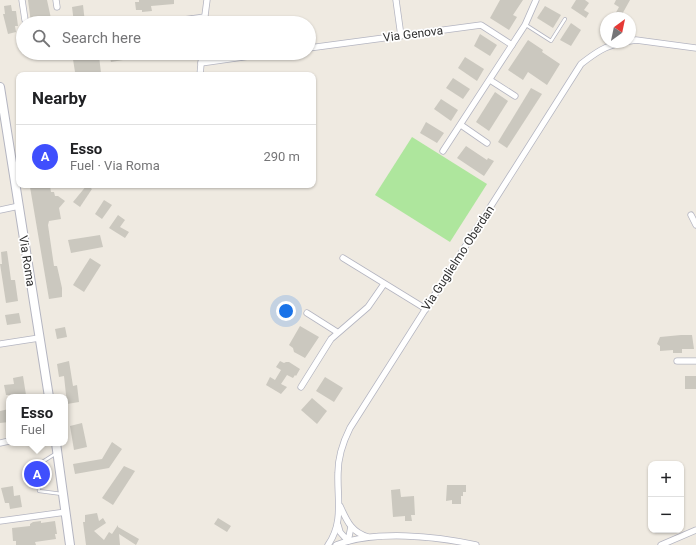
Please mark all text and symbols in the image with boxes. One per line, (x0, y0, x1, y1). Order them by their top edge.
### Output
north arrow (600, 12, 636, 48)
search box (16, 16, 316, 60)
street label: Via Genova (382, 23, 444, 45)
icon: search (30, 27, 52, 49)
text: Search here (62, 29, 141, 47)
text: Nearby (32, 88, 87, 108)
text: Esso (70, 140, 102, 158)
text: A (41, 149, 49, 164)
text: 290 m (263, 149, 300, 164)
text: Fuel · Via Roma (70, 158, 160, 173)
street label: Via Guglielmo Oberdan (419, 203, 497, 313)
street label: Via Roma (16, 235, 38, 287)
your location (276, 301, 296, 321)
popup (6, 394, 68, 446)
text: Esso (21, 404, 53, 422)
text: Fuel (21, 422, 45, 437)
pin: A (24, 459, 50, 489)
map controls (648, 461, 684, 533)
button: + (648, 461, 684, 497)
button: − (648, 497, 684, 533)

